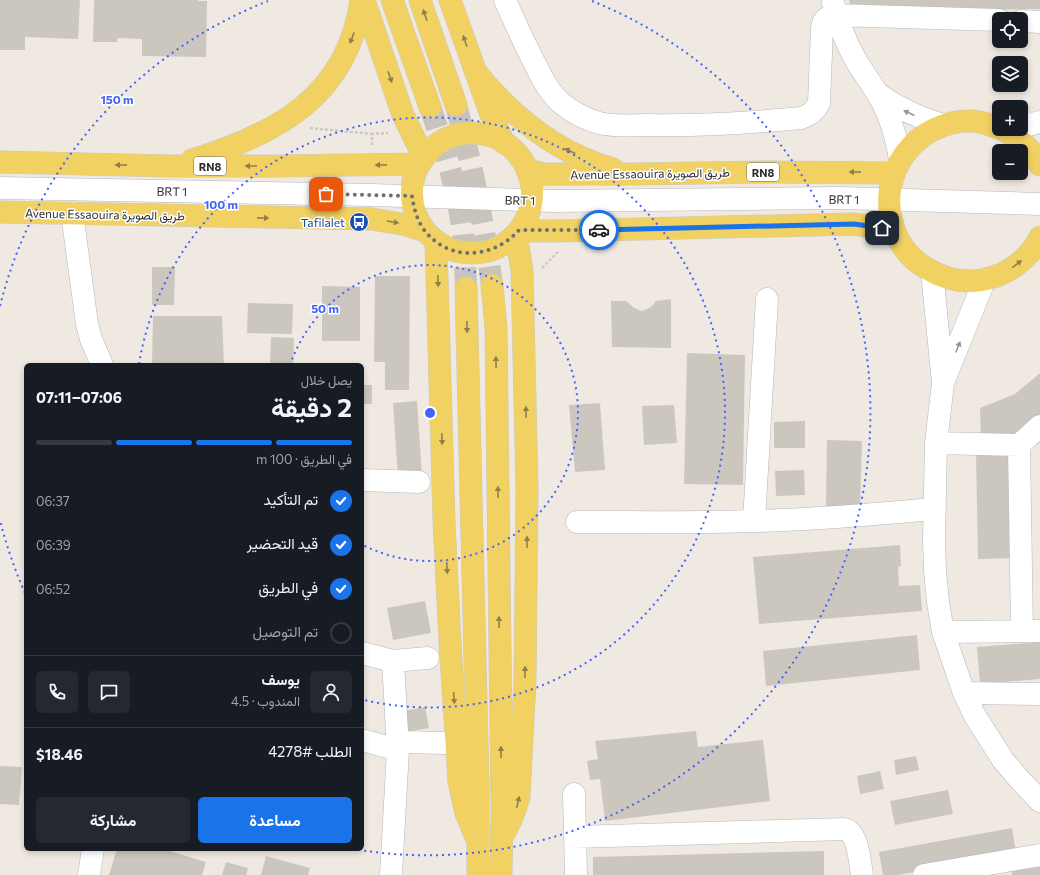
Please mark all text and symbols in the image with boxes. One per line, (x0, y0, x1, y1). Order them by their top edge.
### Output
one-way arrow (422, 9, 428, 21)
map controls (992, 12, 1028, 180)
button: locate (992, 12, 1028, 48)
one-way arrow (348, 32, 354, 44)
one-way arrow (461, 35, 467, 47)
button: layers (992, 56, 1028, 92)
one-way arrow (387, 71, 393, 83)
text: 150 m (100, 92, 134, 106)
button: + (992, 100, 1028, 136)
one-way arrow (902, 109, 914, 115)
button: − (992, 144, 1028, 180)
one-way arrow (565, 148, 576, 155)
road number: RN8 (194, 157, 226, 175)
one-way arrow (375, 161, 387, 168)
one-way arrow (114, 162, 127, 168)
one-way arrow (244, 163, 257, 169)
road number: RN8 (747, 163, 779, 181)
street label: Avenue Essaouira طريق الصويرة (570, 165, 730, 183)
one-way arrow (848, 169, 861, 175)
pin (309, 177, 343, 211)
icon: bag (315, 183, 337, 205)
street label: BRT 1 (157, 184, 187, 198)
street label: BRT 1 (504, 192, 536, 208)
street label: BRT 1 (829, 192, 859, 206)
text: 100 m (204, 197, 238, 211)
street label: Avenue Essaouira طريق الصويرة (25, 206, 185, 224)
courier (579, 210, 619, 250)
bus stop icon: Tafilalet (348, 211, 370, 233)
pin (865, 211, 899, 245)
one-way arrow (257, 215, 270, 221)
place label: Tafilalet (301, 215, 345, 229)
icon: home (871, 217, 893, 239)
one-way arrow (387, 219, 399, 225)
icon: car (588, 219, 610, 241)
one-way arrow (1012, 260, 1023, 268)
one-way arrow (434, 275, 441, 287)
text: 50 m (311, 301, 339, 315)
one-way arrow (464, 321, 471, 333)
one-way arrow (955, 340, 961, 352)
one-way arrow (493, 355, 499, 368)
text: يصل خلال (301, 372, 352, 388)
text: 07:06–07:11 (36, 388, 122, 406)
text: 2 دقيقة (271, 391, 352, 422)
centre of rings (423, 406, 437, 420)
one-way arrow (522, 406, 529, 418)
one-way arrow (439, 433, 445, 446)
text: في الطريق · 100 m (256, 451, 352, 467)
one-way arrow (495, 485, 501, 498)
text: تم التأكيد (263, 490, 318, 508)
icon: check (330, 490, 352, 512)
text: 06:37 (36, 493, 70, 509)
text: قيد التحضير (247, 534, 318, 552)
icon: check (330, 534, 352, 556)
one-way arrow (524, 535, 530, 548)
text: 06:39 (36, 537, 71, 553)
one-way arrow (443, 562, 450, 574)
text: في الطريق (259, 578, 318, 596)
icon: check (330, 578, 352, 600)
text: 06:52 (36, 581, 70, 597)
one-way arrow (496, 615, 502, 628)
text: تم التوصيل (253, 622, 318, 640)
one-way arrow (522, 666, 529, 678)
text: يوسف (262, 670, 300, 688)
button: phone (36, 671, 78, 713)
button: chat (88, 671, 130, 713)
button: person (310, 671, 352, 713)
one-way arrow (450, 692, 457, 704)
text: المندوب · 4.5 (231, 693, 300, 709)
text: الطلب #4278 (268, 742, 352, 760)
text: $18.46 (36, 745, 83, 763)
one-way arrow (498, 745, 504, 758)
one-way arrow (515, 796, 521, 808)
button: مشاركة (36, 797, 190, 843)
button: مساعدة (198, 797, 352, 843)

